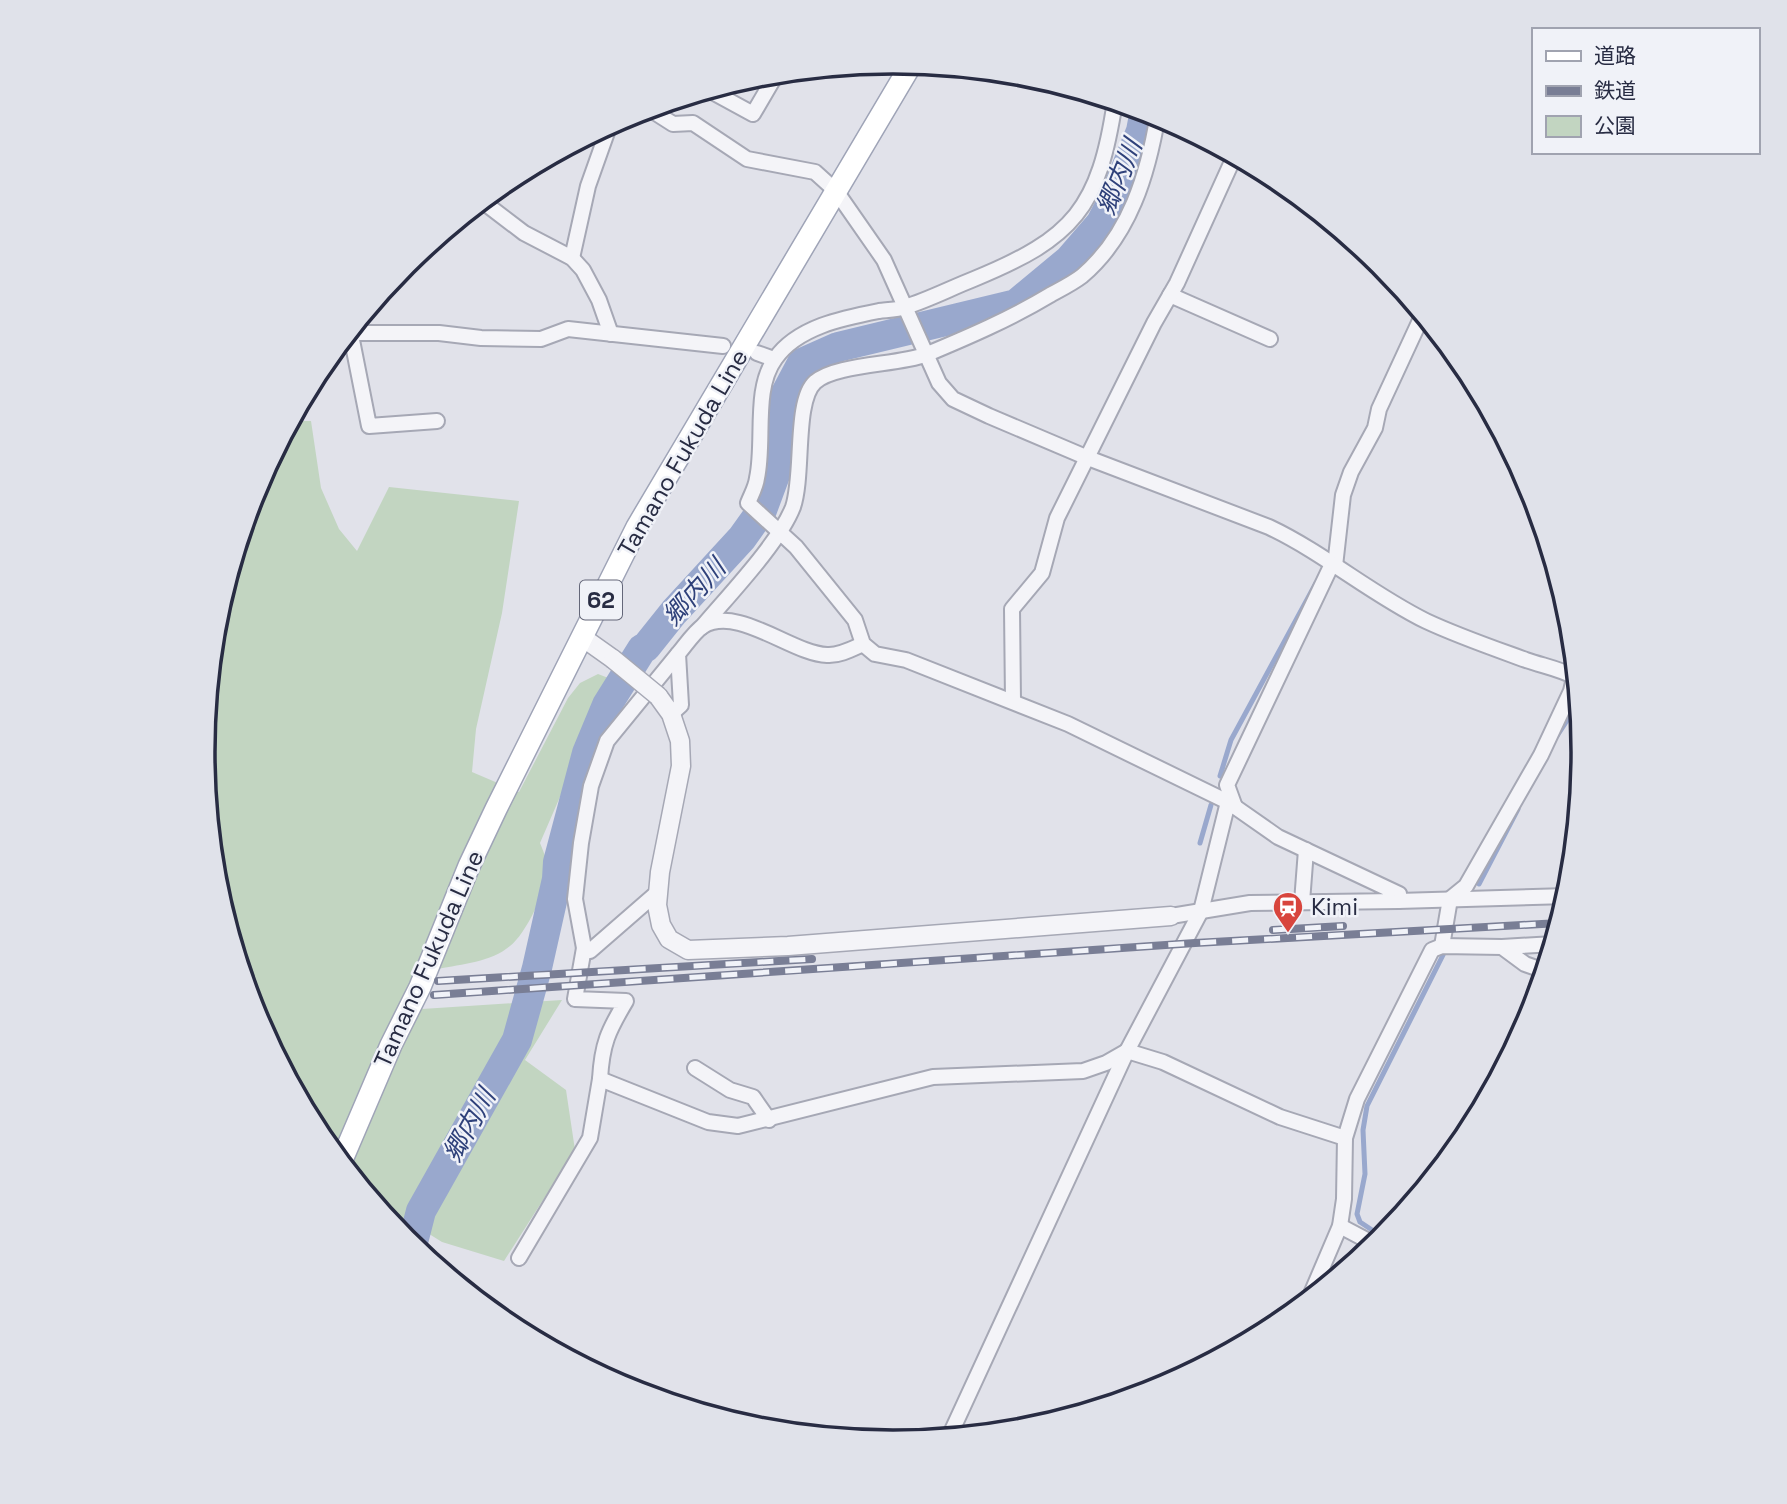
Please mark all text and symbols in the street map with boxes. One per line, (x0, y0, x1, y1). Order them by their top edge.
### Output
legend (1532, 28, 1759, 154)
text: 道路 (1594, 42, 1636, 69)
text: 鉄道 (1594, 77, 1636, 104)
text: 公園 (1594, 112, 1636, 139)
water label: 郷内川 (1089, 132, 1150, 220)
street label: Tamano Fukuda Line (611, 343, 755, 562)
water label: 郷内川 (655, 549, 735, 632)
road number: 62 (580, 580, 622, 620)
street label: Tamano Fukuda Line (367, 845, 490, 1072)
station icon: Kimi (1271, 890, 1305, 934)
place label: Kimi (1311, 891, 1358, 922)
water label: 郷内川 (435, 1080, 504, 1167)

